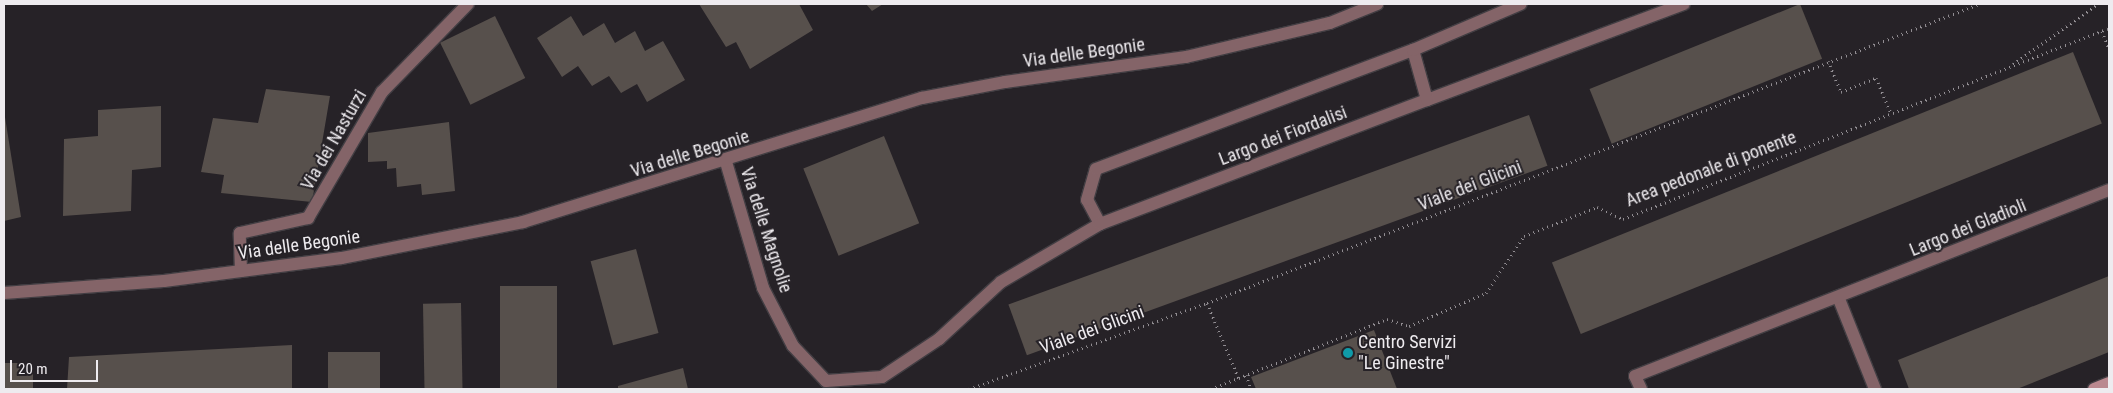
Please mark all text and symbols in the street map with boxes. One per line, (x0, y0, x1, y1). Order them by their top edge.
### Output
street label: Via delle Begonie (1022, 34, 1146, 72)
street label: Via dei Nasturzi (297, 86, 371, 194)
street label: Largo dei Fiordalisi (1216, 102, 1350, 170)
street label: Via delle Begonie (628, 126, 752, 182)
street label: Area pedonale di ponente (1623, 126, 1799, 212)
street label: Viale dei Glicini (1415, 156, 1525, 216)
street label: Via delle Magnolie (736, 165, 796, 295)
street label: Largo dei Gladioli (1907, 195, 2029, 261)
street label: Via delle Begonie (237, 226, 361, 264)
street label: Viale dei Glicini (1037, 301, 1147, 359)
place label: Centro Servizi "Le Ginestre" (1358, 332, 1456, 374)
marker: Centro Servizi "Le Ginestre" (1342, 347, 1354, 359)
scale bar (12, 350, 100, 382)
text: 20 m (18, 360, 48, 378)

